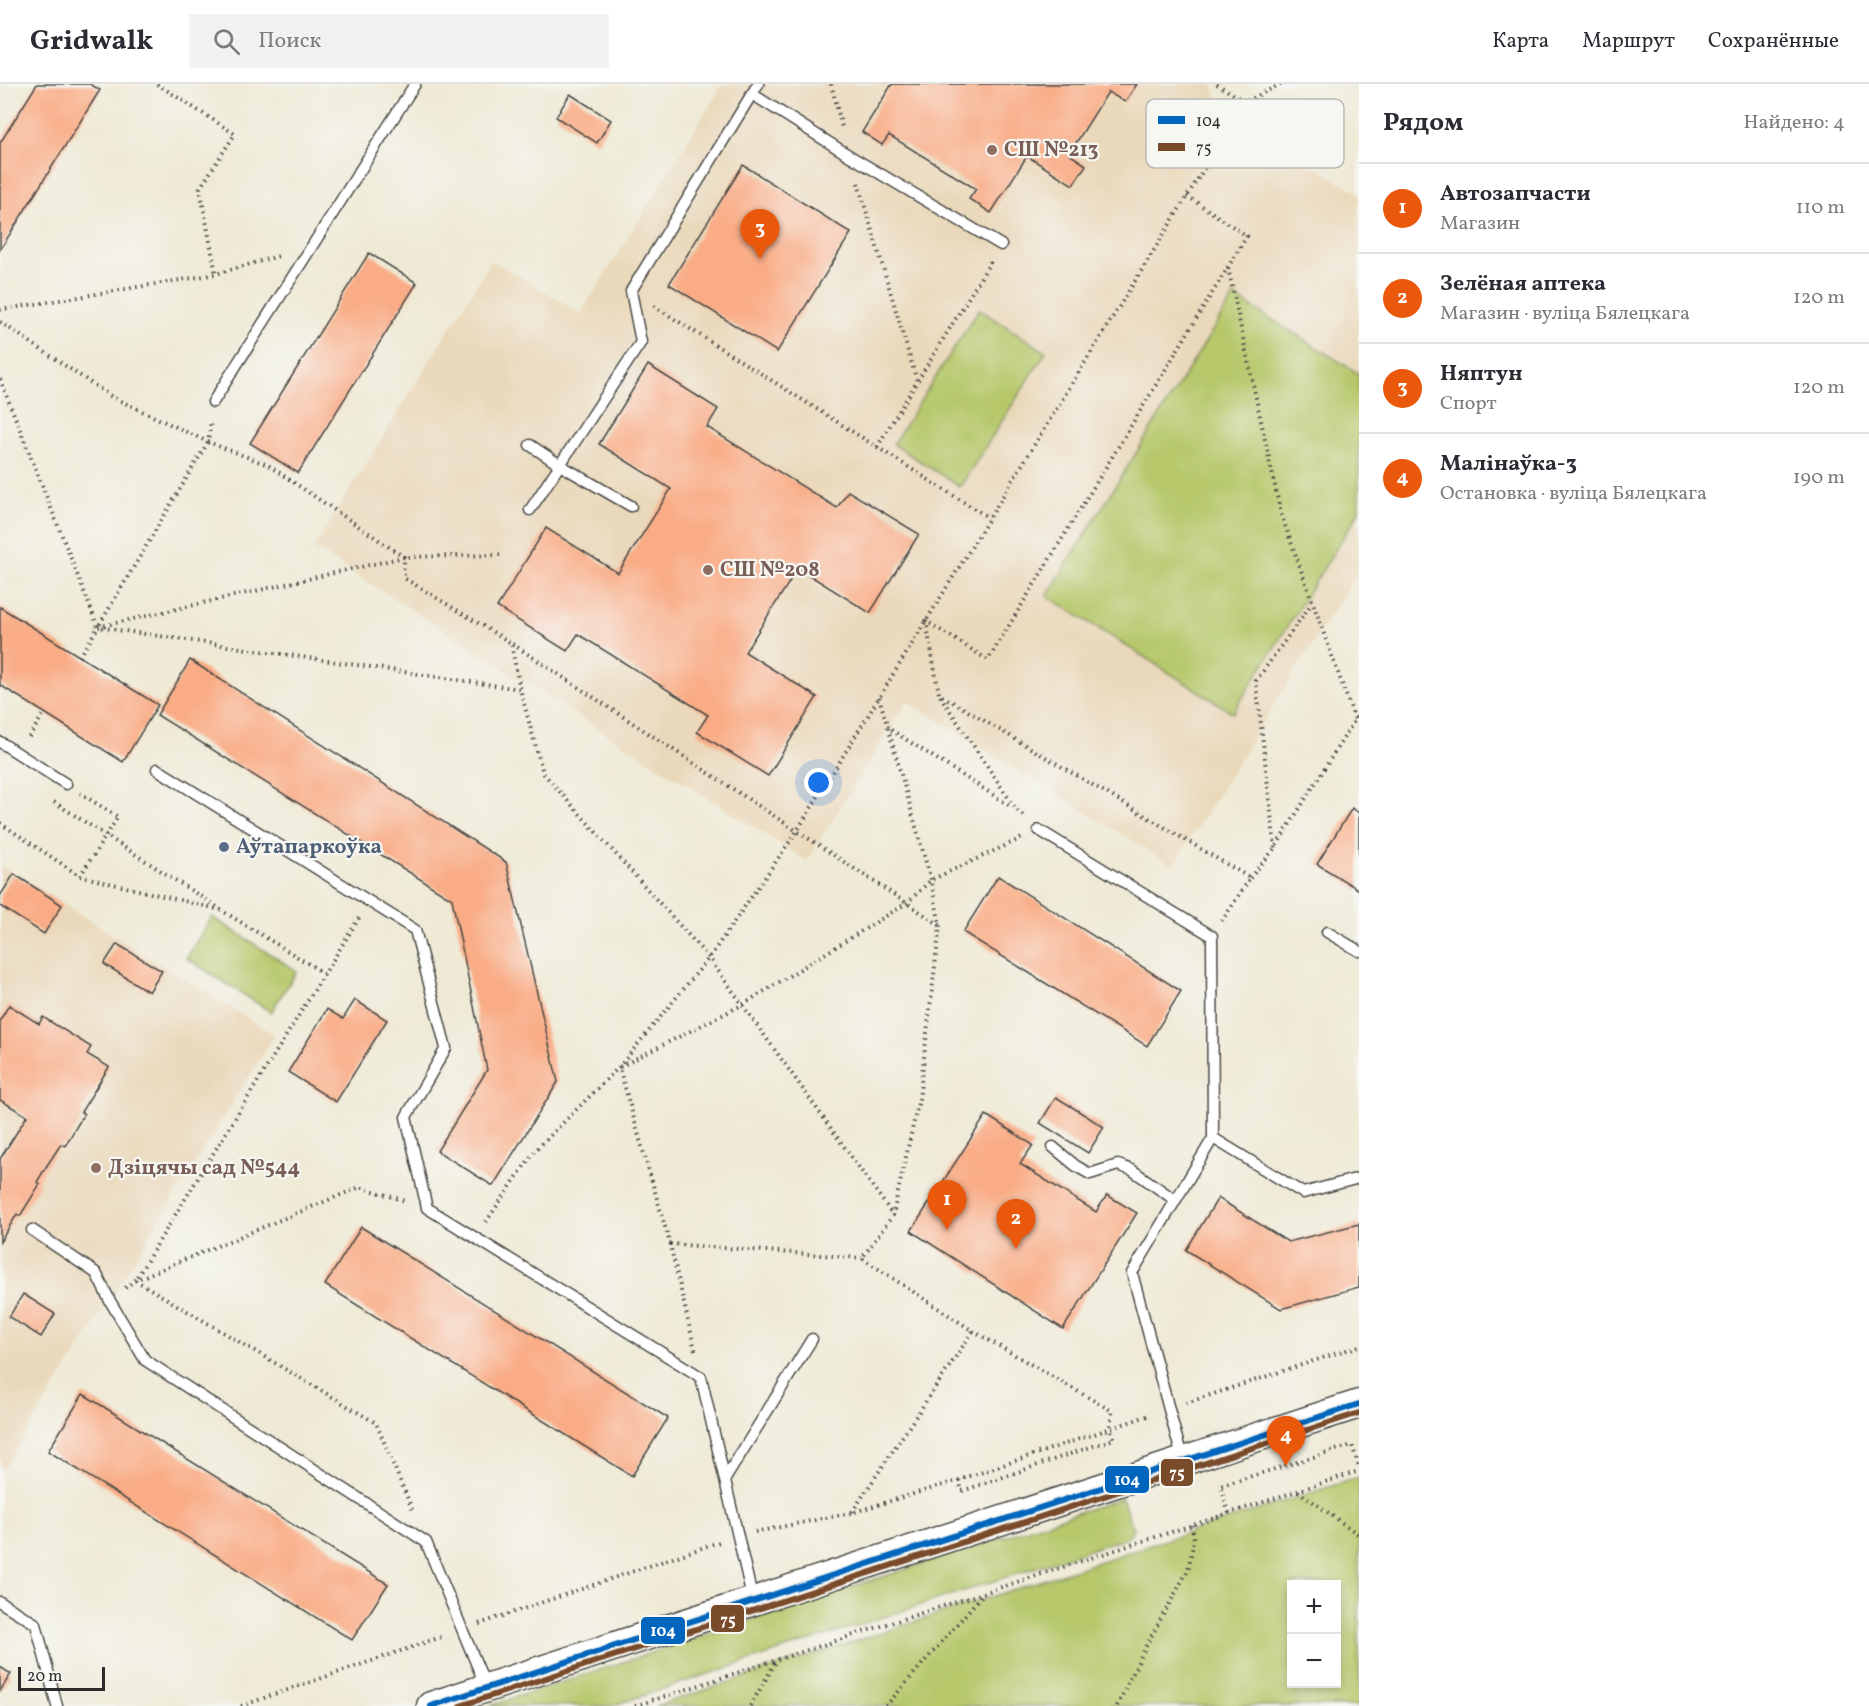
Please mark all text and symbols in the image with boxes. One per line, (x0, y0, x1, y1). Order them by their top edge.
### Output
search box (189, 14, 609, 68)
text: Gridwalk (30, 22, 153, 61)
icon: search (210, 25, 243, 58)
text: Поиск (258, 26, 321, 57)
text: Карта (1492, 27, 1549, 56)
text: Маршрут (1582, 27, 1675, 56)
text: Сохранённые (1708, 27, 1839, 56)
legend (1146, 99, 1344, 168)
text: Рядом (1383, 105, 1463, 141)
text: Найдено: 4 (1744, 109, 1845, 137)
text: 104 (1196, 111, 1221, 133)
place label: СШ №213 (1004, 136, 1099, 165)
text: 75 (1196, 138, 1211, 160)
marker: СШ №213 (985, 143, 999, 157)
text: Автозапчасти (1440, 179, 1591, 210)
text: 1 (1398, 194, 1407, 222)
text: 110 m (1796, 194, 1845, 222)
pin: 3 (740, 210, 780, 259)
text: Магазин (1440, 210, 1520, 238)
text: Зелёная аптека (1440, 269, 1606, 300)
text: 2 (1397, 284, 1408, 312)
text: 120 m (1793, 284, 1845, 312)
text: Магазин · вуліца Бялецкага (1440, 300, 1690, 328)
text: Няптун (1440, 359, 1522, 390)
text: 3 (1397, 374, 1408, 402)
text: 120 m (1793, 374, 1845, 402)
text: Спорт (1440, 390, 1497, 418)
text: Малінаўка-3 (1440, 449, 1577, 480)
text: 4 (1396, 464, 1409, 492)
text: 190 m (1793, 464, 1845, 492)
text: Остановка · вуліца Бялецкага (1440, 480, 1707, 508)
place label: СШ №208 (720, 556, 820, 585)
marker: СШ №208 (701, 563, 715, 577)
your location (804, 768, 833, 797)
place label: Аўтапаркоўка (236, 833, 382, 862)
marker: Аўтапаркоўка (217, 840, 231, 854)
place label: Дзіцячы сад №544 (108, 1154, 301, 1183)
marker: Дзіцячы сад №544 (89, 1161, 103, 1175)
pin: 1 (928, 1180, 966, 1230)
pin: 2 (996, 1200, 1036, 1249)
pin: 4 (1266, 1416, 1306, 1466)
line badge: 75 (1160, 1458, 1194, 1487)
text: 75 (1169, 1463, 1185, 1485)
line badge: 104 (1104, 1465, 1150, 1494)
text: 104 (1114, 1470, 1140, 1492)
map controls (1287, 1580, 1341, 1688)
button: + (1287, 1580, 1341, 1634)
line badge: 75 (710, 1604, 745, 1633)
text: 75 (720, 1610, 736, 1632)
line badge: 104 (640, 1616, 686, 1645)
text: 104 (650, 1621, 676, 1643)
button: − (1287, 1634, 1341, 1688)
scale bar (18, 1664, 105, 1692)
text: 20 m (27, 1666, 62, 1688)

